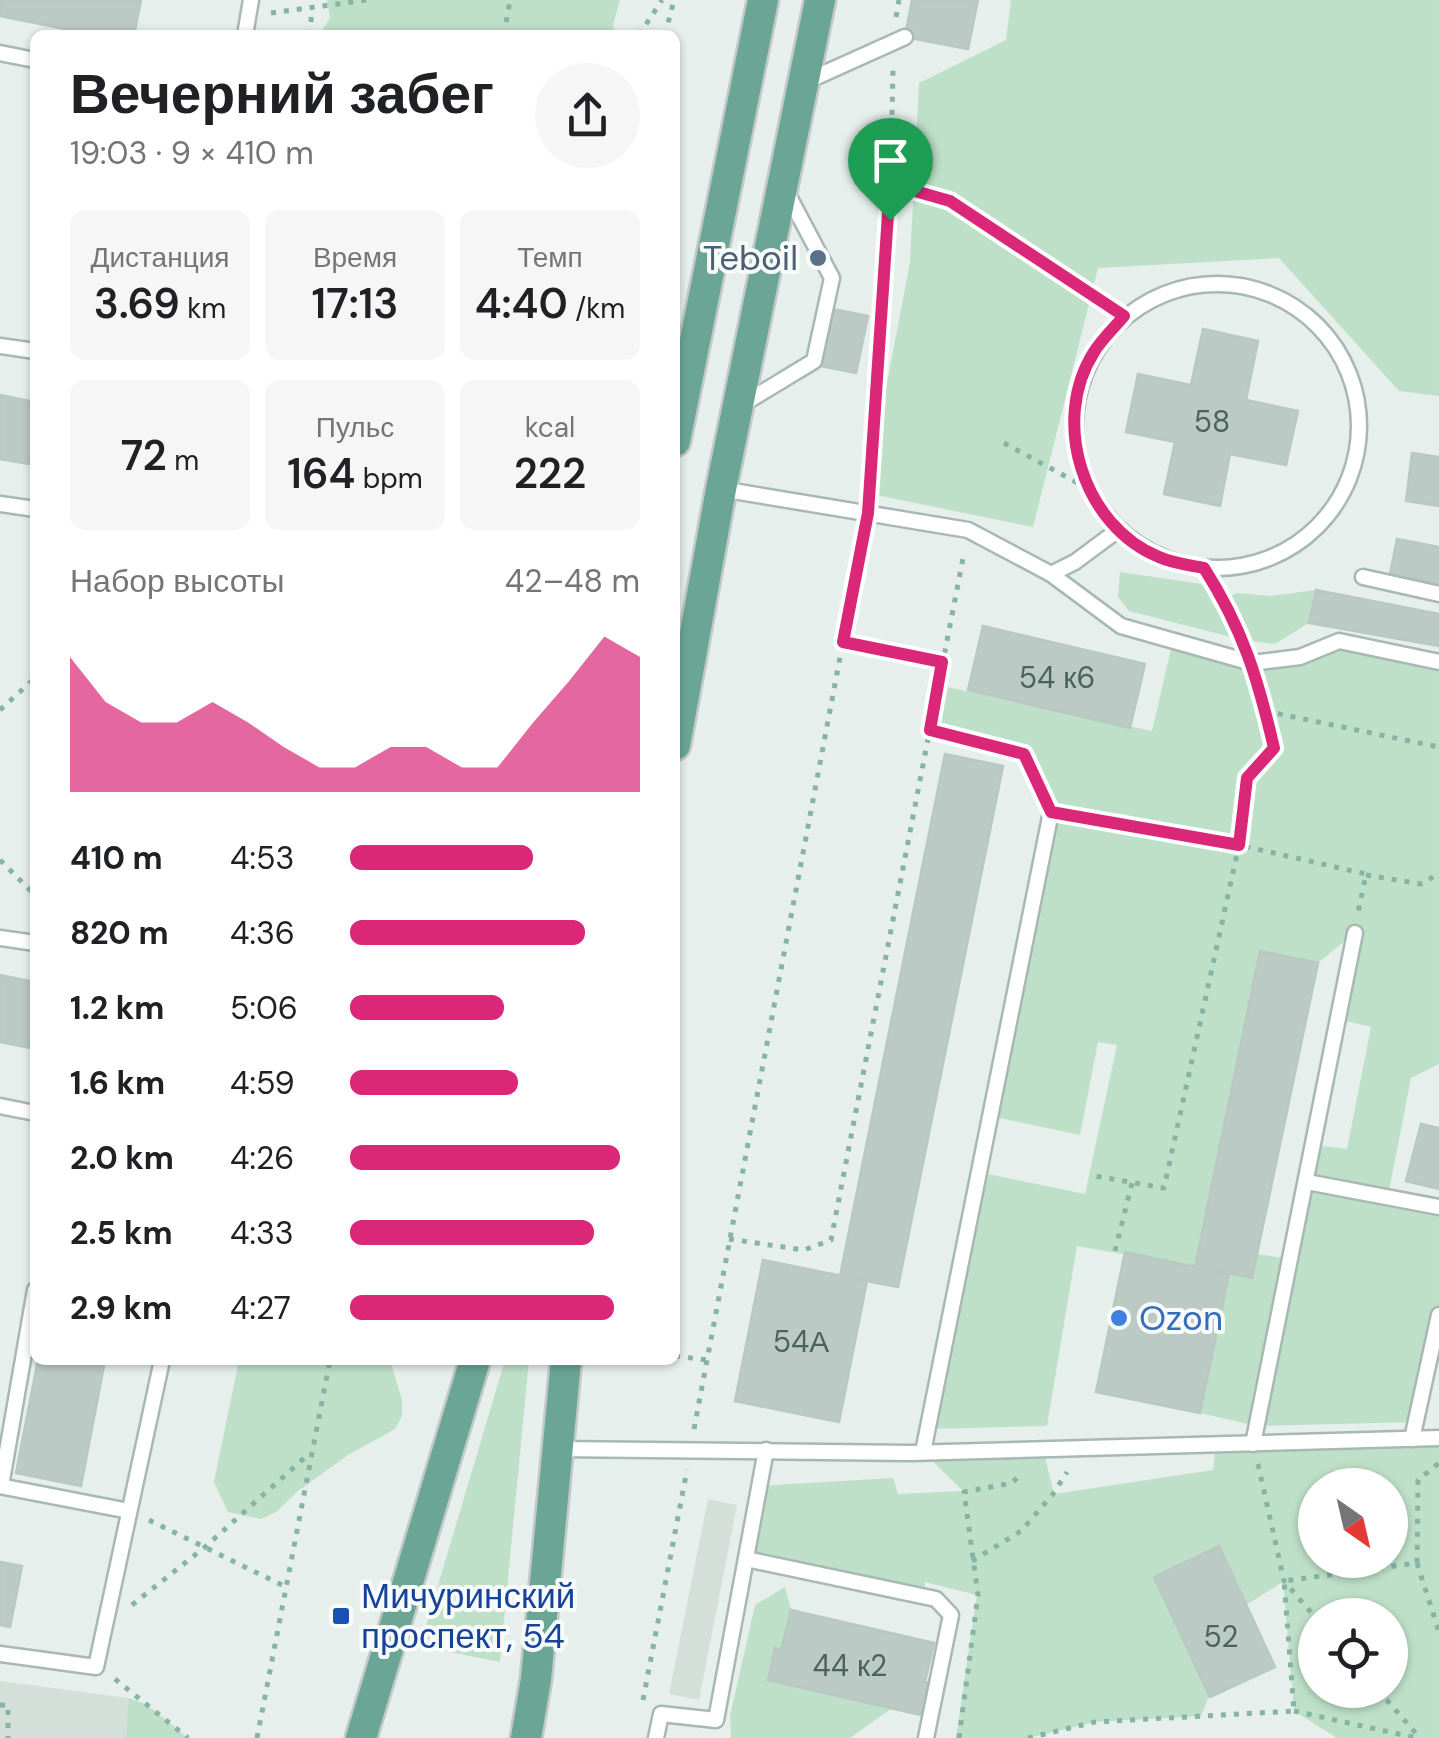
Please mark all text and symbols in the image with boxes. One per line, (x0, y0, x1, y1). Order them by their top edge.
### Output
text: Вечерний забег (70, 58, 494, 130)
button: share (535, 63, 640, 168)
pin (848, 118, 933, 221)
text: 19:03 · 9 × 410 m (70, 132, 314, 174)
icon: arrive (863, 133, 918, 188)
place label: Teboil (703, 235, 798, 281)
text: Дистанция (91, 239, 230, 276)
text: Время (313, 239, 397, 276)
text: Темп (517, 239, 583, 276)
marker: Teboil (807, 247, 829, 269)
text: 3.69 (94, 276, 180, 331)
text: 17:13 (312, 276, 398, 331)
text: 4:40 (475, 276, 568, 331)
text: km (180, 290, 226, 327)
text: /km (568, 290, 625, 327)
house number: 58 (1194, 402, 1230, 441)
text: Пульс (316, 409, 394, 446)
text: kcal (525, 409, 575, 446)
text: 72 (121, 428, 167, 483)
text: m (167, 442, 199, 479)
text: 164 (287, 446, 355, 501)
text: 222 (514, 446, 586, 501)
text: bpm (355, 460, 423, 497)
text: Набор высоты (70, 560, 284, 602)
text: 42–48 m (505, 560, 640, 602)
house number: 54 к6 (1019, 658, 1095, 697)
text: 410 m (70, 837, 163, 879)
text: 4:53 (230, 837, 294, 879)
text: 820 m (70, 912, 169, 954)
text: 4:36 (230, 912, 295, 954)
text: 1.2 km (70, 987, 164, 1029)
text: 5:06 (230, 987, 298, 1029)
text: 1.6 km (70, 1062, 165, 1104)
text: 4:59 (230, 1062, 295, 1104)
text: 2.0 km (70, 1137, 174, 1179)
text: 4:26 (230, 1137, 294, 1179)
text: 2.5 km (70, 1212, 173, 1254)
text: 4:33 (230, 1212, 294, 1254)
text: 2.9 km (70, 1287, 172, 1329)
text: 4:27 (230, 1287, 291, 1329)
place label: Ozon (1139, 1295, 1223, 1341)
marker: Ozon (1108, 1307, 1130, 1329)
house number: 54А (773, 1322, 829, 1361)
north arrow (1298, 1468, 1408, 1578)
map controls (1298, 1468, 1408, 1708)
place label: Мичуринский проспект, 54 (361, 1573, 575, 1659)
button: locate (1298, 1598, 1408, 1708)
marker: Мичуринский проспект, 54 (330, 1605, 352, 1627)
house number: 52 (1203, 1617, 1239, 1656)
house number: 44 к2 (813, 1646, 887, 1685)

